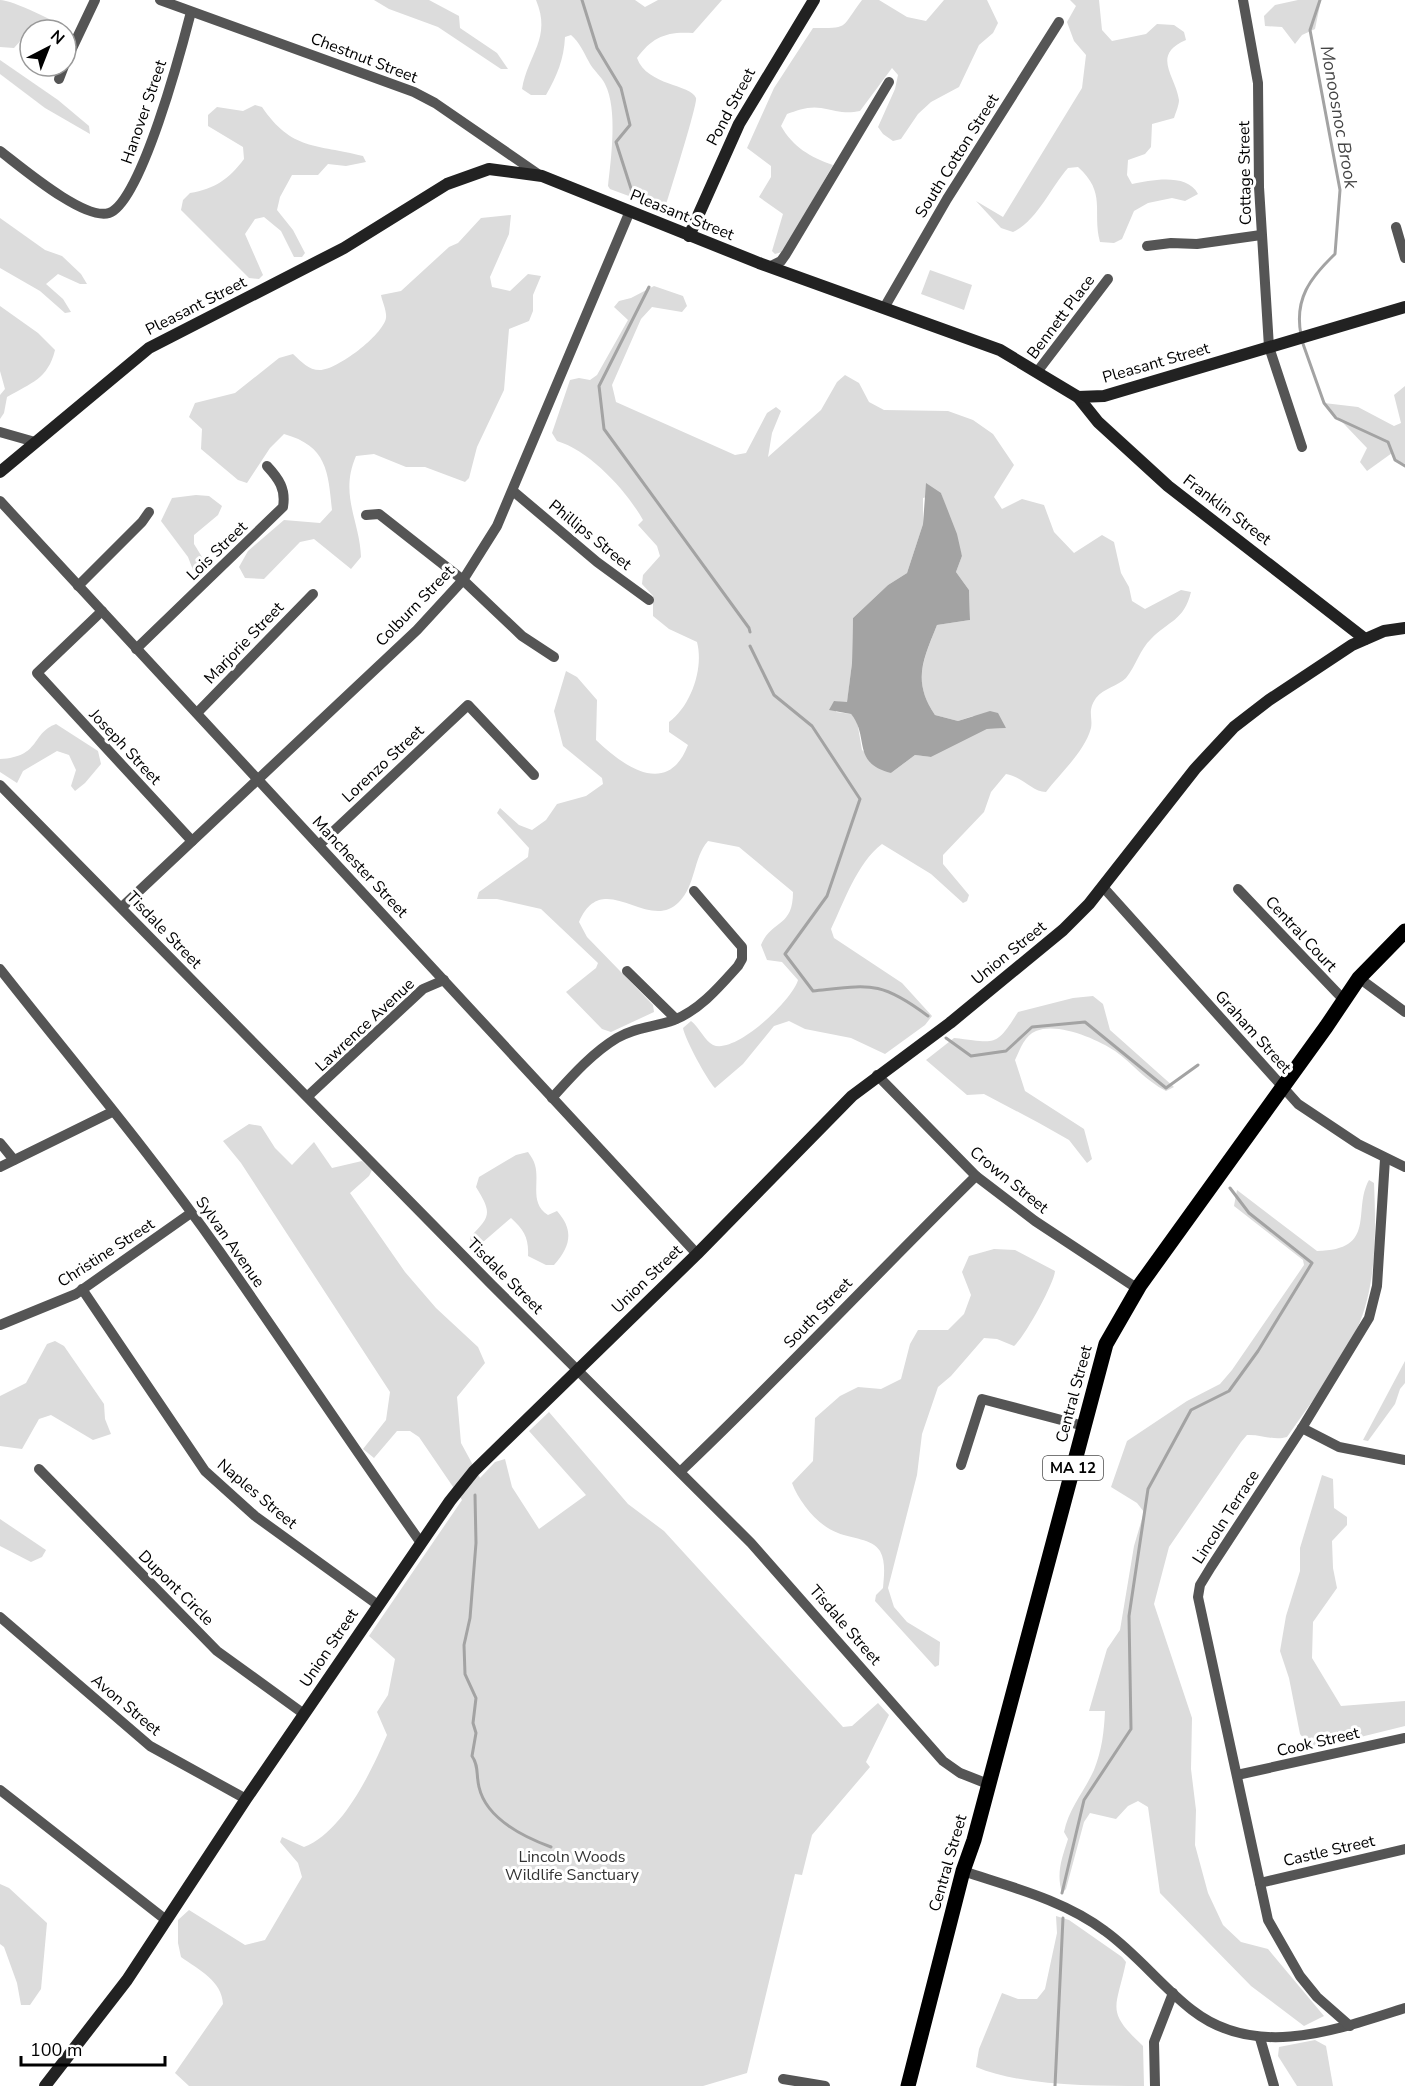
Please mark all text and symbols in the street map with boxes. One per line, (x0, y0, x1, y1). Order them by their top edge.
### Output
north arrow (18, 18, 78, 78)
text: N (46, 25, 69, 50)
street label: Chestnut Street (307, 27, 421, 89)
water label: Monoosnoc Brook (1315, 44, 1364, 191)
street label: Hanover Street (116, 57, 172, 167)
street label: Pond Street (701, 64, 761, 150)
street label: South Cotton Street (910, 90, 1004, 222)
street label: Cottage Street (1233, 120, 1257, 225)
street label: Pleasant Street (627, 184, 738, 246)
street label: Bennett Place (1022, 270, 1100, 364)
street label: Pleasant Street (142, 271, 251, 341)
street label: Pleasant Street (1100, 337, 1212, 389)
street label: Franklin Street (1178, 470, 1276, 551)
street label: Phillips Street (544, 495, 636, 576)
street label: Lois Street (182, 516, 253, 586)
street label: Colburn Street (371, 560, 460, 651)
street label: Marjorie Street (199, 597, 289, 689)
street label: Joseph Street (83, 703, 166, 790)
street label: Lorenzo Street (337, 720, 429, 808)
street label: Manchester Street (307, 811, 413, 923)
street label: Tisdale Street (121, 886, 207, 974)
street label: Central Court (1260, 891, 1342, 977)
street label: Union Street (967, 916, 1051, 990)
street label: Lawrence Avenue (311, 973, 419, 1077)
street label: Graham Street (1210, 986, 1296, 1079)
street label: Crown Street (965, 1141, 1053, 1219)
street label: Sylvan Avenue (190, 1192, 270, 1292)
street label: Christine Street (53, 1213, 159, 1293)
street label: Tisdale Street (462, 1233, 548, 1319)
street label: Union Street (607, 1239, 687, 1318)
street label: South Street (779, 1273, 858, 1353)
street label: Central Street (1050, 1342, 1098, 1445)
street label: Naples Street (212, 1454, 302, 1534)
road number: MA 12 (1043, 1456, 1103, 1480)
street label: Lincoln Terrace (1187, 1466, 1265, 1568)
street label: Dupont Circle (133, 1545, 219, 1631)
street label: Tisdale Street (804, 1580, 886, 1670)
street label: Union Street (295, 1604, 364, 1692)
street label: Avon Street (86, 1669, 166, 1741)
street label: Cook Street (1275, 1722, 1362, 1762)
street label: Central Street (924, 1812, 972, 1914)
street label: Castle Street (1281, 1830, 1377, 1872)
park label: Lincoln Woods Wildlife Sanctuary (505, 1846, 640, 1886)
scale bar (21, 2029, 165, 2067)
text: 100 m (30, 2038, 82, 2062)

